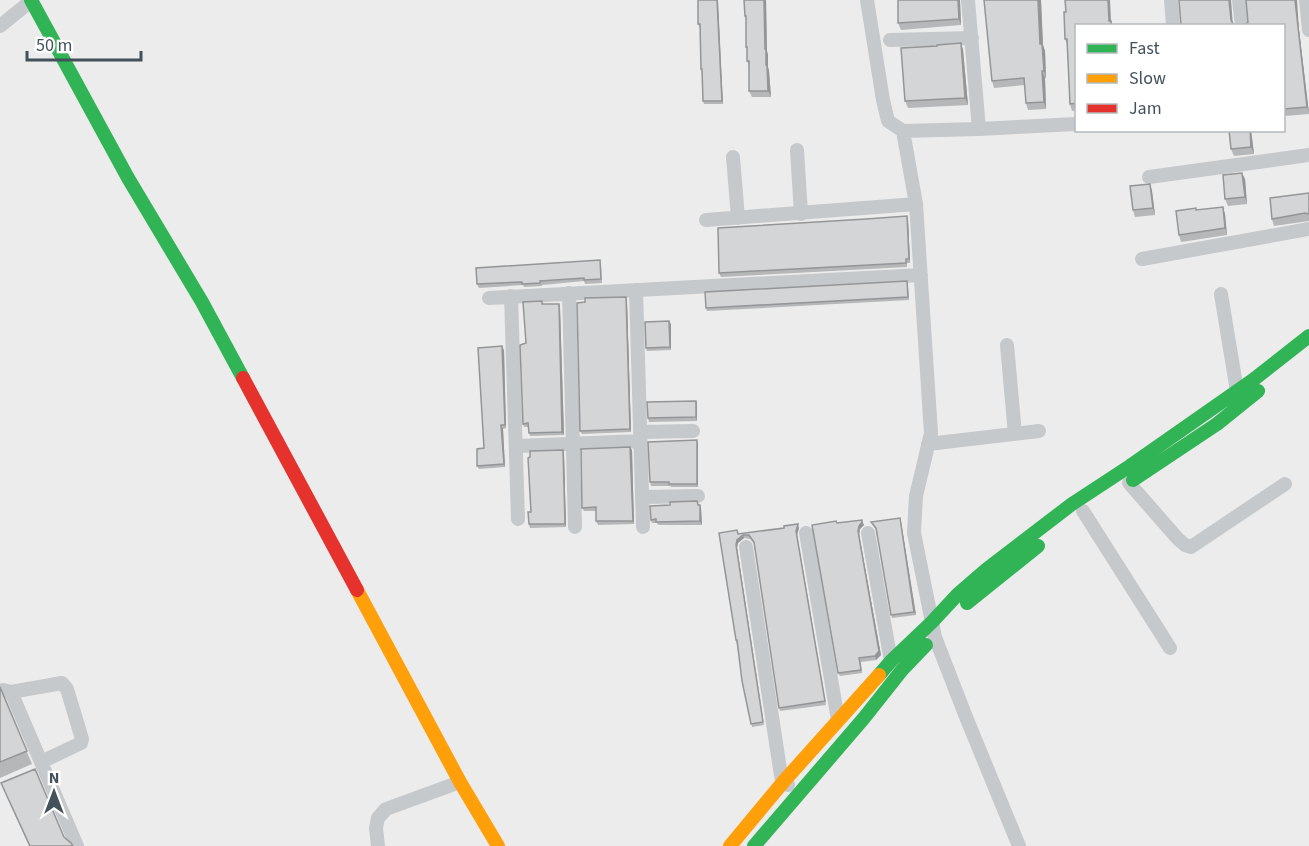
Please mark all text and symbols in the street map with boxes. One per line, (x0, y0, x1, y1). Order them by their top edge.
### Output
scale bar (27, 24, 141, 62)
legend (1075, 24, 1285, 132)
text: 50 m (36, 33, 72, 58)
text: Fast (1129, 36, 1160, 61)
text: Slow (1129, 66, 1166, 91)
text: Jam (1129, 96, 1162, 121)
north arrow (24, 762, 84, 822)
text: N (49, 767, 59, 789)

